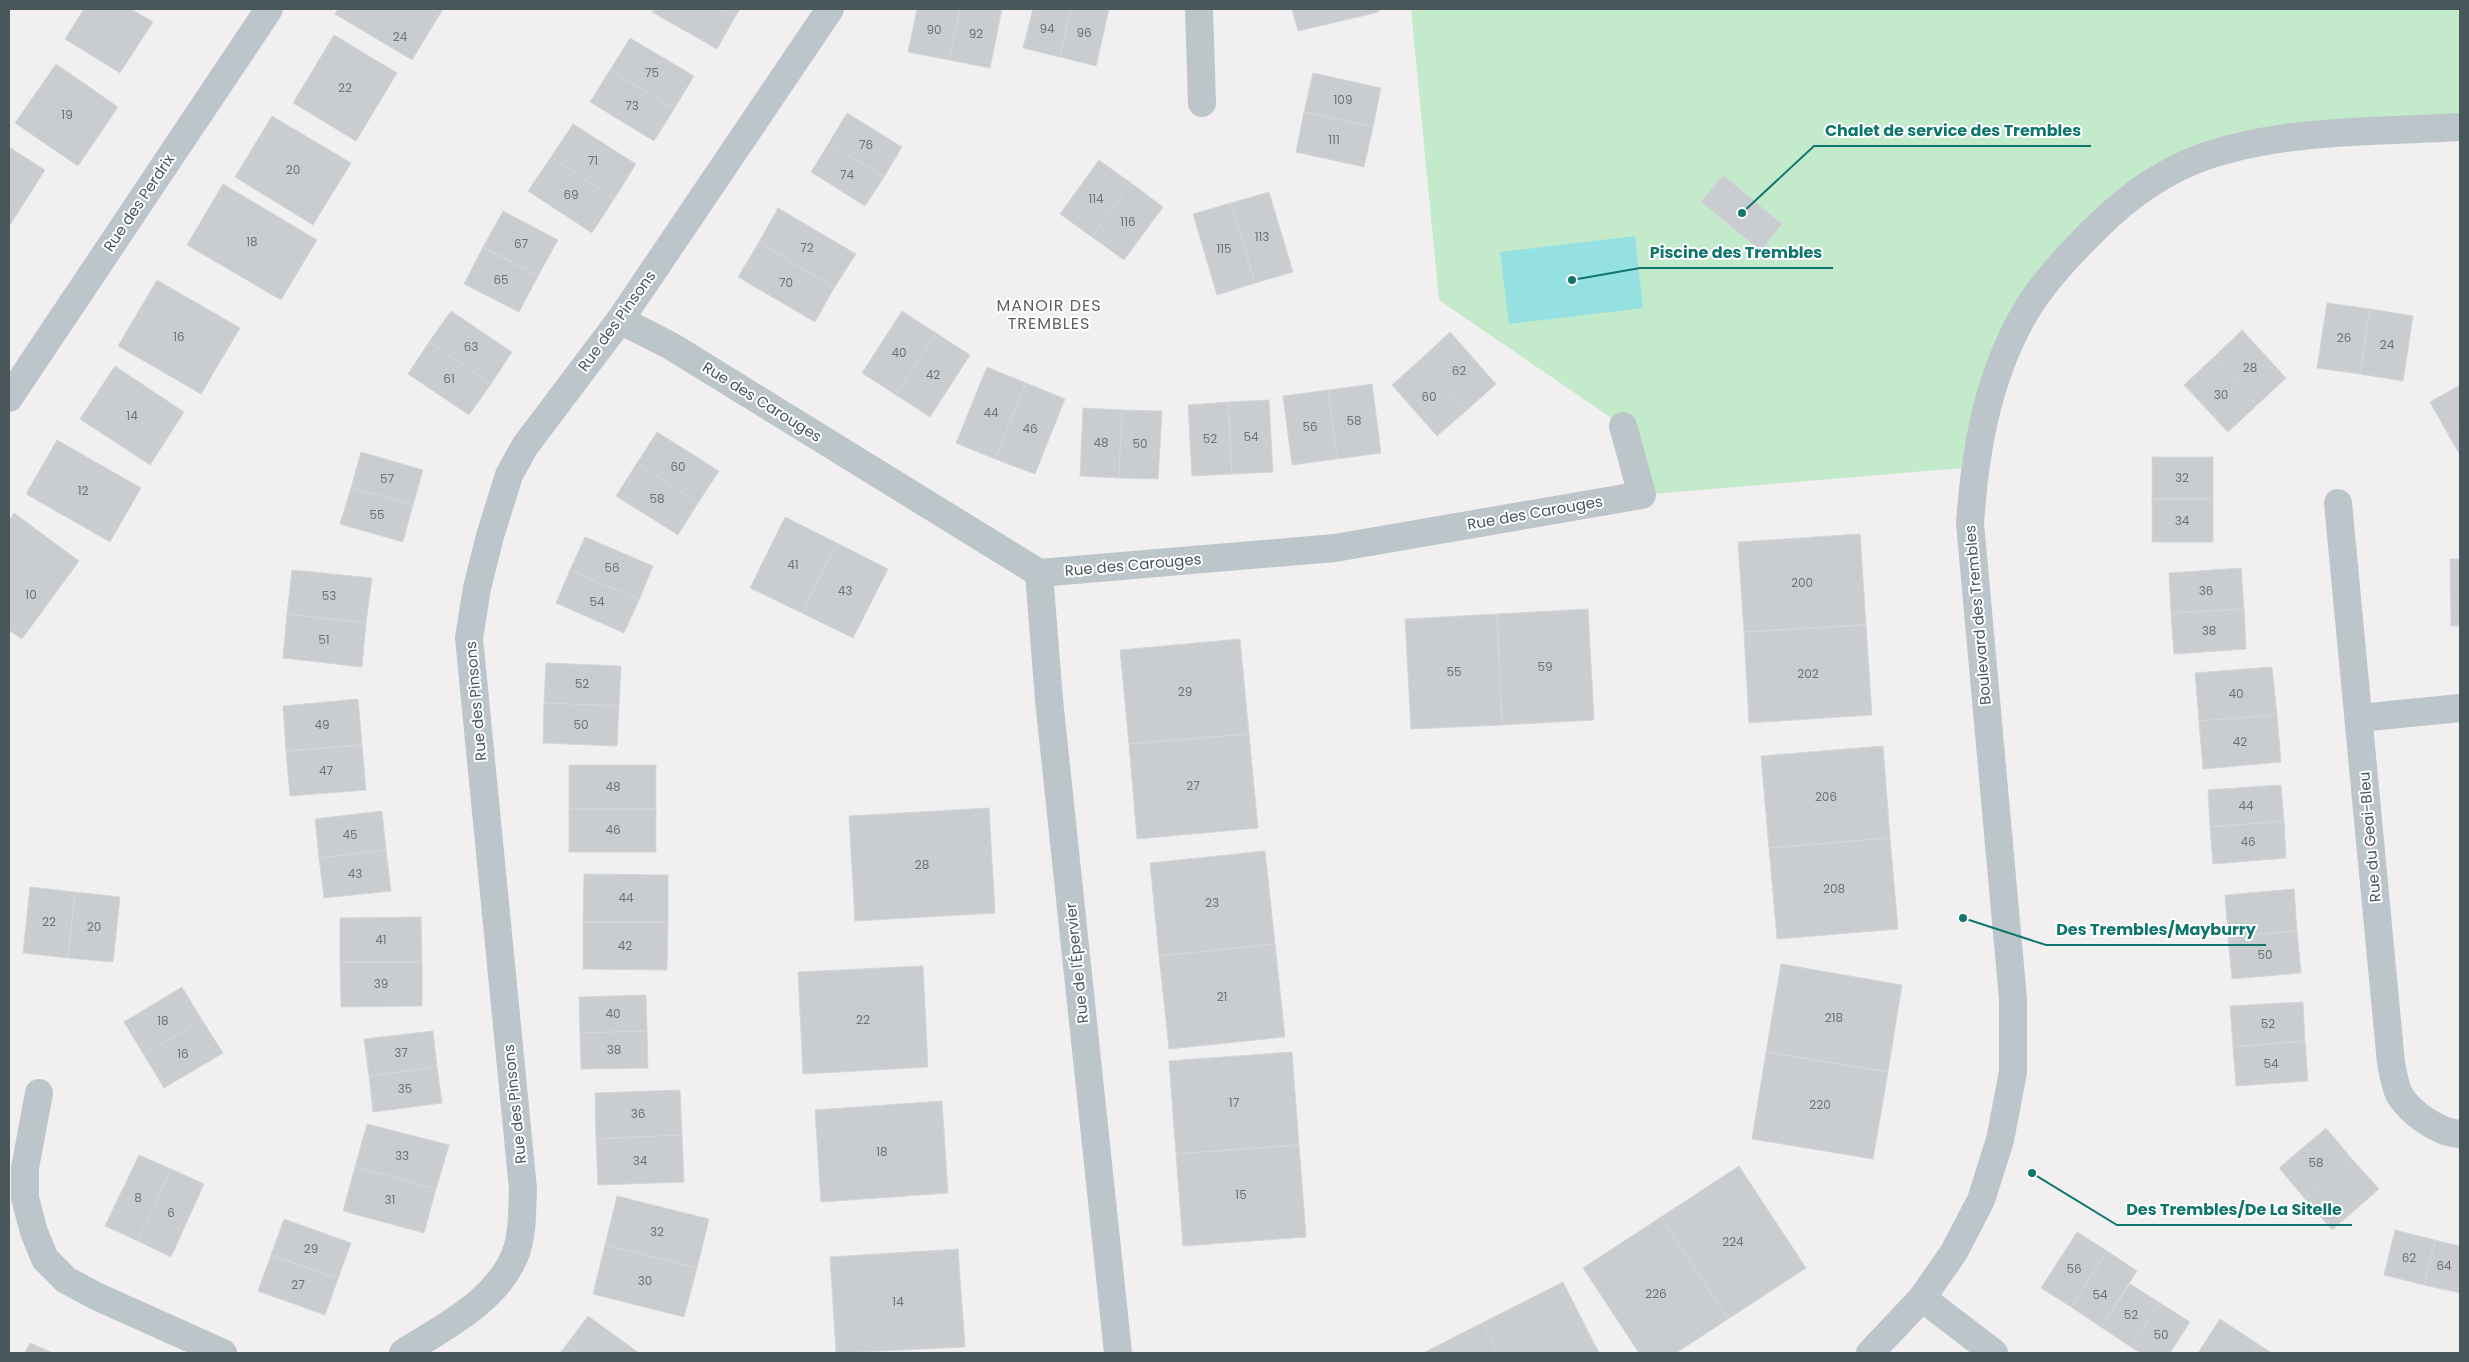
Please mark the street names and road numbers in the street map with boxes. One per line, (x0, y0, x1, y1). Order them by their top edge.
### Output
street label: Rue des Perdrix (98, 150, 179, 256)
street label: Rue des Pinsons (573, 266, 660, 375)
street label: Rue des Carouges (699, 356, 826, 447)
street label: Rue des Carouges (1466, 490, 1604, 535)
street label: Boulevard des Trembles (1959, 524, 1996, 706)
street label: Rue des Carouges (1064, 548, 1202, 581)
street label: Rue des Pinsons (460, 640, 491, 762)
street label: Rue du Geai-Bleu (2353, 771, 2386, 903)
street label: Rue de l'Épervier (1060, 901, 1093, 1024)
street label: Rue des Pinsons (498, 1043, 531, 1165)

